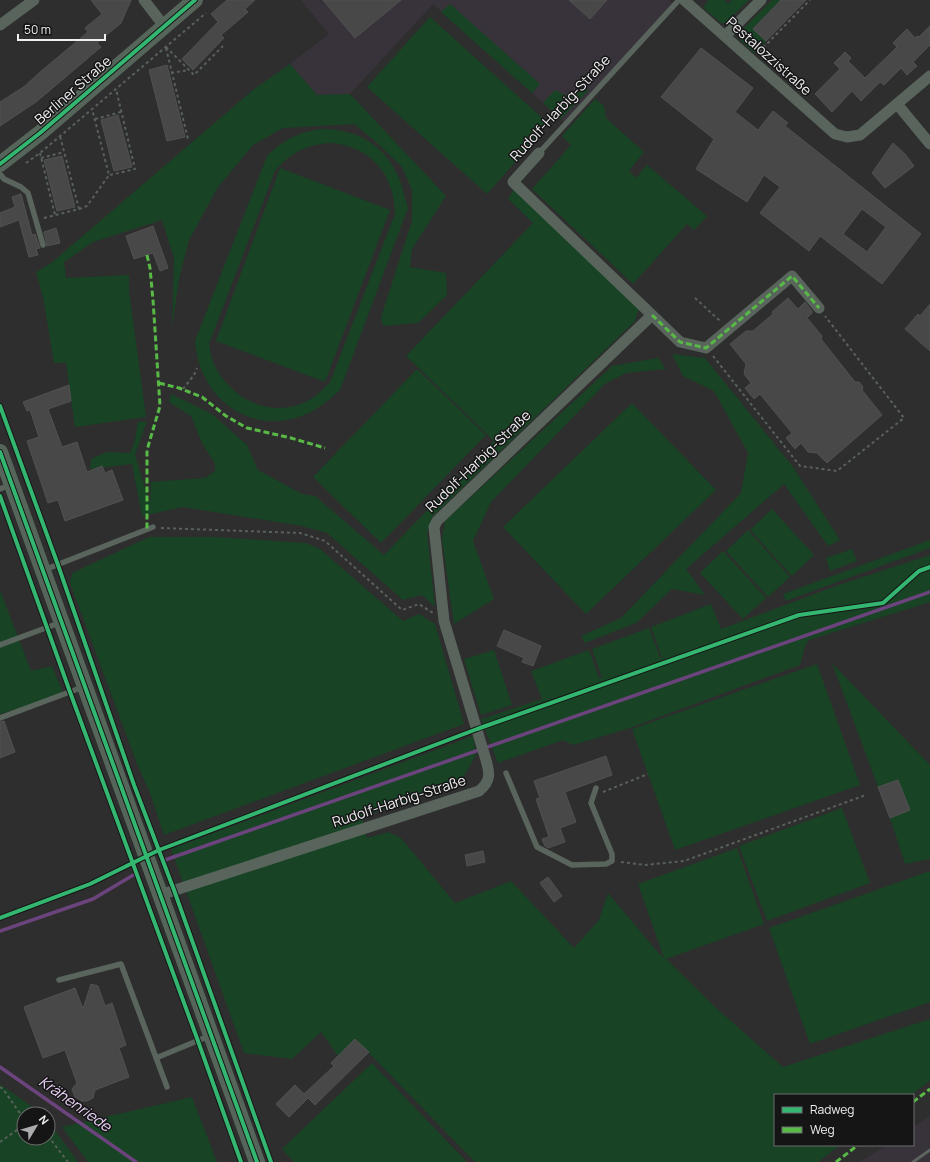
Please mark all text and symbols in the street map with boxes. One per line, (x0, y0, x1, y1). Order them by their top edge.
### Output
street label: Pestalozzistraße (723, 12, 816, 99)
scale bar (18, 16, 105, 42)
text: 50 m (24, 21, 51, 38)
street label: Rudolf-Harbig-Straße (505, 50, 614, 165)
street label: Berliner Straße (30, 51, 115, 128)
street label: Rudolf-Harbig-Straße (421, 405, 534, 516)
street label: Rudolf-Harbig-Straße (330, 770, 468, 831)
water label: Krähenriede (35, 1071, 117, 1137)
legend (774, 1094, 914, 1146)
text: Radweg (810, 1101, 854, 1118)
north arrow (16, 1106, 56, 1146)
text: N (36, 1112, 53, 1127)
text: Weg (810, 1121, 835, 1138)

